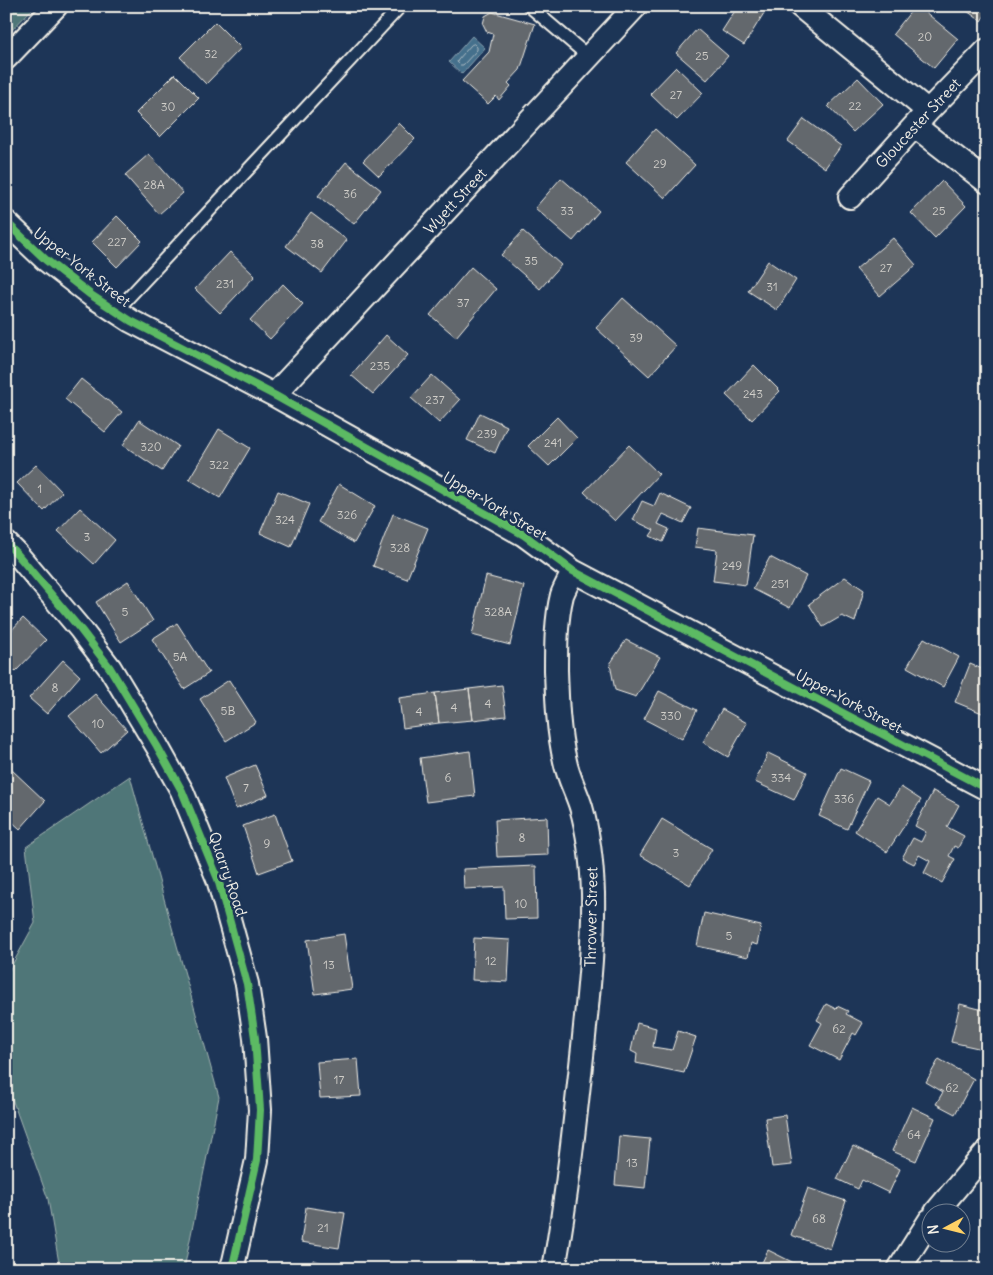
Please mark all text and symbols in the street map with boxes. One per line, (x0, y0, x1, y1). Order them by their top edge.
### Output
house number: 20 (918, 29, 932, 44)
house number: 32 (204, 46, 218, 61)
house number: 25 (695, 48, 709, 63)
street label: Gloucester Street (871, 74, 965, 172)
house number: 27 (670, 87, 682, 102)
house number: 22 (848, 98, 862, 113)
house number: 30 (161, 99, 175, 114)
house number: 29 (653, 156, 667, 171)
street label: Wyett Street (420, 164, 490, 238)
house number: 28A (143, 177, 165, 192)
house number: 36 (343, 186, 357, 201)
house number: 33 (560, 203, 574, 218)
house number: 25 (932, 203, 946, 218)
street label: Upper York Street (30, 223, 134, 311)
house number: 227 (107, 234, 127, 249)
house number: 38 (310, 236, 324, 251)
house number: 35 (524, 253, 538, 268)
house number: 27 (880, 260, 892, 275)
house number: 231 (216, 276, 234, 291)
house number: 31 (766, 279, 778, 294)
house number: 37 (457, 295, 469, 310)
house number: 39 (629, 330, 643, 345)
house number: 235 (370, 358, 390, 373)
house number: 243 (743, 386, 763, 401)
house number: 237 (425, 392, 445, 407)
house number: 239 (477, 426, 497, 441)
house number: 241 (544, 435, 562, 450)
house number: 320 (140, 439, 162, 454)
house number: 322 (209, 457, 229, 472)
street label: Upper York Street (439, 467, 551, 545)
house number: 1 (38, 481, 42, 496)
house number: 326 (337, 507, 357, 522)
house number: 324 (275, 512, 295, 527)
house number: 3 (84, 529, 91, 544)
house number: 328 (390, 540, 410, 555)
house number: 249 (722, 558, 742, 573)
house number: 251 (771, 576, 789, 591)
house number: 5 (122, 604, 129, 619)
house number: 328A (484, 604, 512, 619)
house number: 5A (173, 649, 188, 664)
street label: Upper York Street (792, 665, 906, 737)
house number: 8 (52, 680, 59, 695)
house number: 4 (485, 696, 492, 711)
house number: 4 (451, 700, 458, 715)
house number: 5B (221, 703, 236, 718)
house number: 4 (416, 704, 423, 719)
house number: 330 (660, 708, 682, 723)
house number: 10 (92, 716, 104, 731)
house number: 6 (445, 770, 452, 785)
house number: 334 (771, 770, 791, 785)
house number: 7 (243, 780, 249, 795)
house number: 336 (834, 791, 854, 806)
street label: Quarry Road (205, 829, 251, 919)
house number: 8 (519, 830, 526, 845)
house number: 9 (264, 836, 271, 851)
house number: 3 (673, 845, 680, 860)
street label: Thrower Street (581, 867, 601, 967)
house number: 10 (515, 896, 527, 911)
house number: 5 (726, 928, 733, 943)
house number: 12 (485, 953, 497, 968)
house number: 13 (323, 957, 335, 972)
house number: 62 (832, 1021, 846, 1036)
house number: 17 (334, 1072, 344, 1087)
house number: 62 (945, 1080, 959, 1095)
house number: 64 (907, 1127, 921, 1142)
house number: 13 (626, 1155, 638, 1170)
north arrow (920, 1202, 970, 1252)
house number: 68 (812, 1211, 826, 1226)
house number: 21 (317, 1220, 329, 1235)
text: N (924, 1224, 943, 1235)

